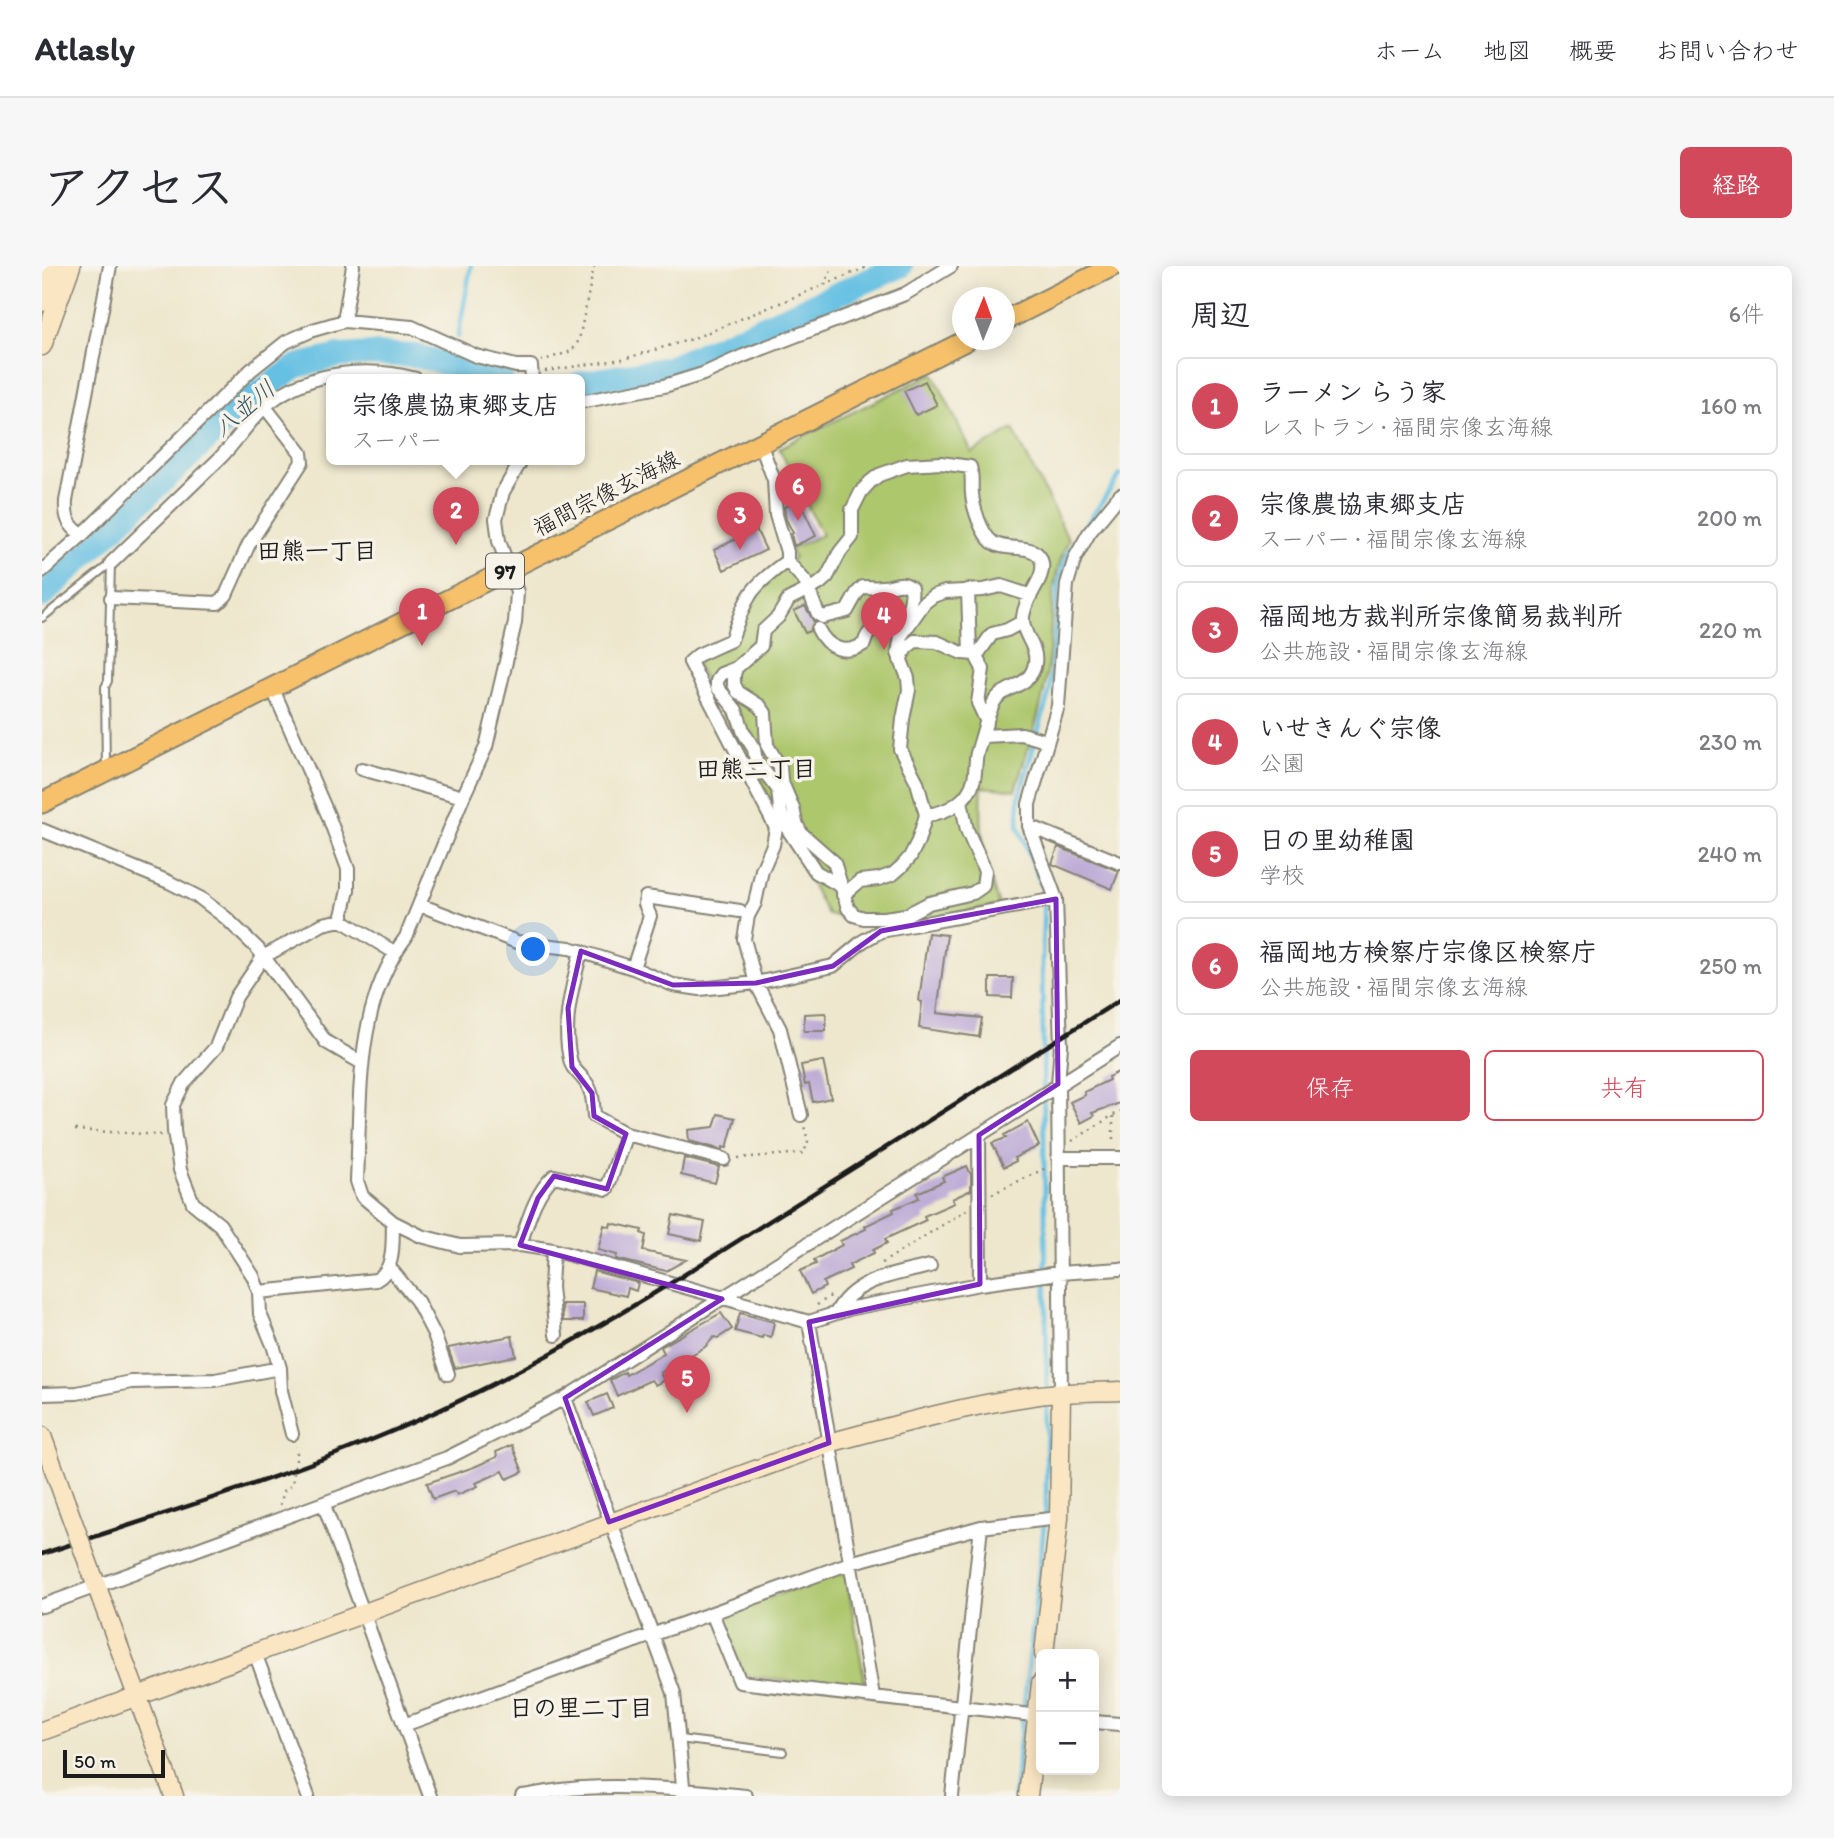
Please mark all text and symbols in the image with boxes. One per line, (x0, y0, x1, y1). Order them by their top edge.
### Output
text: Atlasly (35, 29, 135, 68)
text: ホーム (1374, 36, 1445, 65)
text: 地図 (1483, 36, 1531, 65)
text: 概要 (1569, 36, 1617, 65)
text: お問い合わせ (1655, 36, 1799, 65)
button: 経路 (1680, 147, 1792, 218)
text: アクセス (42, 157, 235, 216)
north arrow (952, 287, 1015, 350)
text: 周辺 (1190, 296, 1250, 333)
text: 6件 (1729, 300, 1764, 328)
water label: 八並川 (207, 374, 281, 442)
popup (326, 374, 585, 465)
text: ラーメン らう家 (1259, 376, 1446, 408)
text: 宗像農協東郷支店 (351, 389, 560, 421)
text: 1 (1210, 392, 1220, 420)
text: 160 m (1700, 392, 1762, 420)
text: レストラン · 福間宗像玄海線 (1259, 413, 1553, 441)
text: スーパー (351, 426, 443, 454)
street label: 福間宗像玄海線 (528, 444, 684, 542)
pin: 6 (775, 463, 821, 521)
pin: 2 (433, 487, 479, 545)
text: 宗像農協東郷支店 (1259, 488, 1467, 520)
pin: 3 (717, 492, 763, 550)
text: 2 (1209, 504, 1221, 532)
text: 200 m (1697, 504, 1762, 532)
text: スーパー · 福間宗像玄海線 (1259, 525, 1527, 553)
district label: 田熊一丁目 (257, 536, 377, 565)
road number: 97 (486, 554, 524, 588)
pin: 1 (399, 588, 445, 646)
pin: 4 (861, 592, 907, 650)
text: 福岡地方裁判所宗像簡易裁判所 (1259, 600, 1623, 632)
text: 3 (1209, 616, 1221, 644)
text: 220 m (1699, 616, 1762, 644)
text: 公共施設 · 福間宗像玄海線 (1259, 637, 1528, 665)
text: いせきんぐ宗像 (1259, 712, 1441, 744)
text: 4 (1208, 728, 1222, 756)
text: 230 m (1699, 728, 1762, 756)
text: 公園 (1259, 749, 1305, 777)
district label: 田熊二丁目 (696, 754, 816, 783)
text: 日の里幼稚園 (1259, 824, 1415, 856)
text: 5 (1209, 840, 1221, 868)
text: 240 m (1697, 840, 1762, 868)
text: 学校 (1259, 861, 1305, 889)
your location (516, 932, 550, 966)
text: 福岡地方検察庁宗像区検察庁 (1259, 936, 1597, 968)
text: 6 (1209, 952, 1221, 980)
text: 250 m (1699, 952, 1762, 980)
text: 公共施設 · 福間宗像玄海線 (1259, 973, 1528, 1001)
button: 保存 (1190, 1050, 1470, 1121)
button: 共有 (1484, 1050, 1764, 1121)
pin: 5 (664, 1355, 710, 1413)
map controls (1036, 1649, 1099, 1775)
button: + (1036, 1649, 1099, 1712)
district label: 日の里二丁目 (509, 1693, 653, 1722)
button: − (1036, 1712, 1099, 1775)
scale bar (63, 1747, 164, 1779)
text: 50 m (74, 1750, 116, 1773)

